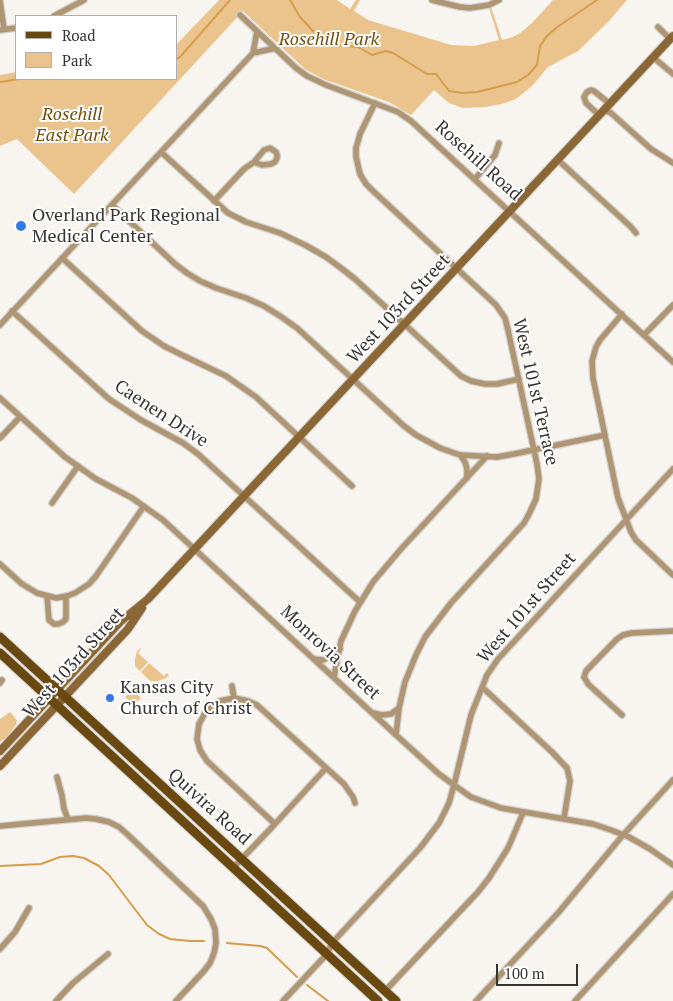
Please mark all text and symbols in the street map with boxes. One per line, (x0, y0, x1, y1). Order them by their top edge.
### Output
legend (15, 15, 178, 80)
text: Road (62, 25, 95, 45)
park label: Rosehill Park (279, 29, 379, 51)
text: Park (62, 50, 92, 70)
park label: Rosehill East Park (35, 104, 109, 146)
street label: Rosehill Road (430, 116, 526, 206)
place label: Overland Park Regional Medical Center (32, 205, 220, 248)
marker: Overland Park Regional Medical Center (14, 219, 28, 233)
street label: West 103rd Street (343, 250, 455, 368)
street label: West 101st Terrace (508, 316, 562, 468)
street label: Caenen Drive (110, 376, 212, 452)
street label: West 101st Street (473, 548, 581, 668)
street label: Monrovia Street (276, 601, 384, 705)
street label: West 103rd Street (19, 603, 129, 723)
place label: Kansas City Church of Christ (120, 677, 252, 720)
marker: Kansas City Church of Christ (104, 692, 116, 704)
street label: Quivira Road (163, 764, 255, 850)
scale bar (498, 954, 580, 986)
text: 100 m (504, 963, 545, 983)

